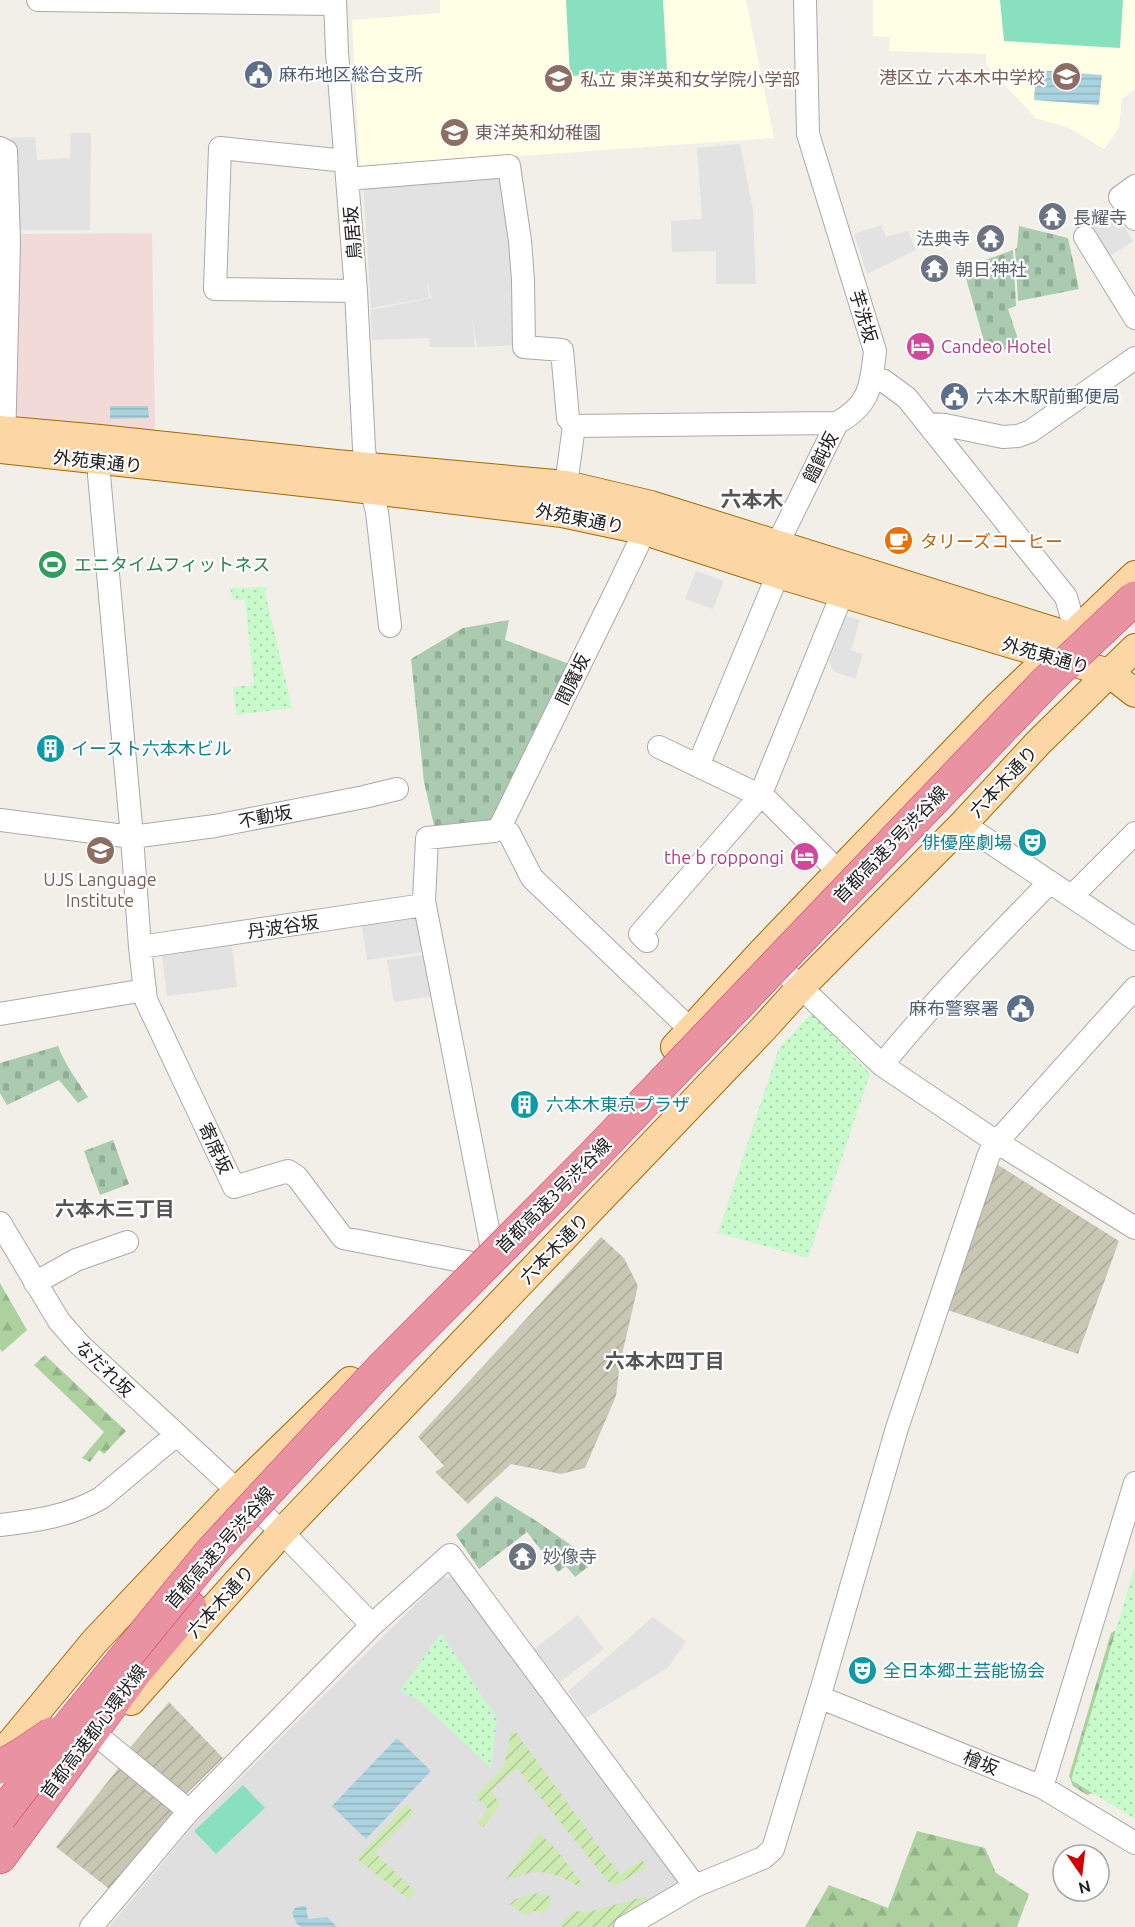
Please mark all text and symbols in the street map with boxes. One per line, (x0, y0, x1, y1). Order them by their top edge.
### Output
public building icon: 麻布地区総合支所 (242, 58, 274, 90)
school or university icon: 港区立 六本木中学校 (1050, 61, 1082, 93)
school or university icon: 私立 東洋英和女学院小学部 (543, 63, 575, 95)
place label: 麻布地区総合支所 (279, 64, 423, 84)
place label: 港区立 六本木中学校 (879, 67, 1045, 87)
place label: 私立 東洋英和女学院小学部 (580, 69, 800, 89)
school or university icon: 東洋英和幼稚園 (438, 116, 470, 148)
place label: 東洋英和幼稚園 (475, 122, 601, 142)
temple icon: 長耀寺 (1036, 201, 1068, 233)
street label: 鳥居坂 (340, 205, 364, 261)
place label: 長耀寺 (1073, 207, 1127, 227)
temple icon: 法典寺 (975, 222, 1007, 254)
place label: 法典寺 (916, 228, 970, 248)
temple icon: 朝日神社 (918, 253, 950, 285)
place label: 朝日神社 (955, 259, 1027, 279)
street label: 芋洗坂 (847, 287, 881, 345)
hotel icon: Candeo Hotel (904, 330, 936, 362)
place label: Candeo Hotel (941, 336, 1052, 356)
public building icon: 六本木駅前郵便局 (939, 380, 971, 412)
place label: 六本木駅前郵便局 (976, 386, 1120, 406)
street label: 饂飩坂 (799, 428, 841, 486)
street label: 外苑東通り (52, 446, 144, 476)
district label: 六本木 (721, 487, 784, 511)
street label: 外苑東通り (534, 500, 626, 536)
cafe icon: タリーズコーヒー (883, 525, 915, 557)
place label: タリーズコーヒー (920, 531, 1063, 551)
sports icon: エニタイムフィットネス (37, 548, 69, 580)
place label: エニタイムフィットネス (74, 554, 270, 574)
street label: 外苑東通り (1000, 633, 1092, 677)
street label: 閻魔坂 (551, 650, 593, 708)
building icon: イースト六本木ビル (34, 732, 66, 764)
place label: イースト六本木ビル (71, 738, 232, 758)
street label: 六本木通り (965, 741, 1041, 821)
street label: 首都高速3号渋谷線 (829, 782, 951, 906)
street label: 不動坂 (237, 801, 293, 831)
theatre icon: 俳優座劇場 (1017, 826, 1049, 858)
place label: 俳優座劇場 (922, 832, 1012, 852)
school or university icon: UJS Language Institute (84, 834, 116, 866)
hotel icon: the b roppongi (789, 841, 821, 873)
place label: the b roppongi (664, 847, 784, 867)
place label: UJS Language Institute (43, 869, 157, 910)
street label: 丹波谷坂 (246, 911, 320, 941)
public building icon: 麻布警察署 (1004, 992, 1036, 1024)
place label: 麻布警察署 (909, 998, 999, 1018)
building icon: 六本木東京プラザ (509, 1088, 541, 1120)
place label: 六本木東京プラザ (546, 1094, 690, 1114)
street label: 寄席坂 (196, 1119, 236, 1177)
street label: 首都高速3号渋谷線 (491, 1133, 615, 1257)
district label: 六本木三丁目 (55, 1197, 175, 1220)
street label: 六本木通り (516, 1209, 592, 1287)
street label: なだれ坂 (72, 1336, 138, 1400)
district label: 六本木四丁目 (605, 1349, 725, 1372)
street label: 首都高速3号渋谷線 (161, 1482, 277, 1612)
temple icon: 妙像寺 (506, 1540, 538, 1572)
place label: 妙像寺 (543, 1546, 597, 1566)
street label: 六本木通り (182, 1561, 258, 1641)
theatre icon: 全日本郷土芸能協会 (846, 1654, 878, 1686)
street label: 首都高速都心環状線 (36, 1660, 150, 1802)
place label: 全日本郷土芸能協会 (883, 1660, 1045, 1680)
street label: 檜坂 (961, 1746, 1001, 1778)
north arrow (1051, 1843, 1111, 1903)
text: N (1077, 1877, 1093, 1898)

